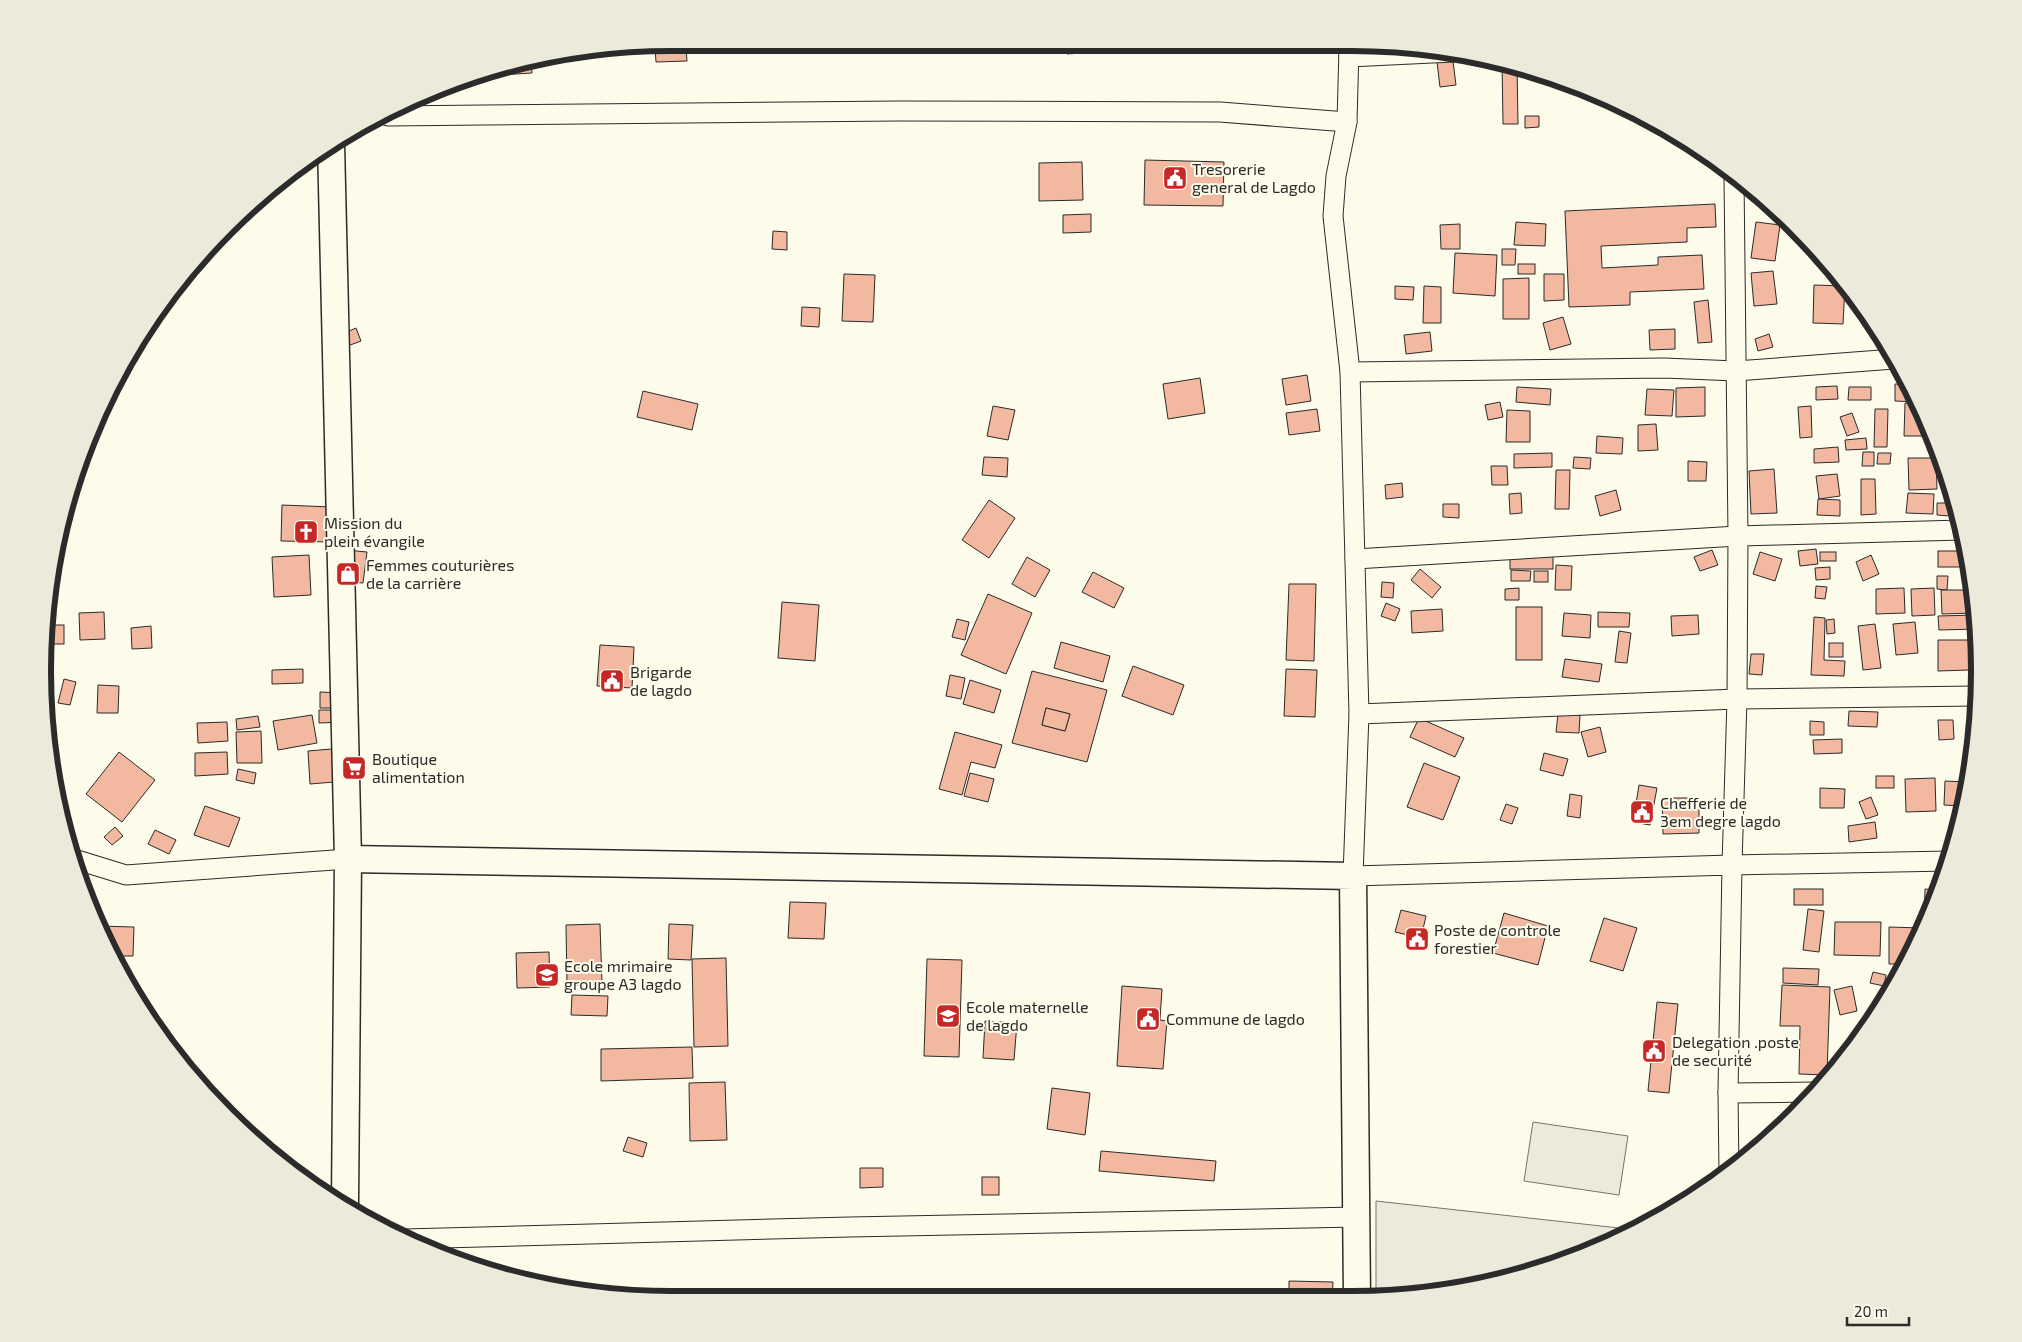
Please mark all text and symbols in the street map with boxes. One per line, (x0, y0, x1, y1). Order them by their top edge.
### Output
place label: Tresorerie general de Lagdo (1192, 159, 1316, 196)
public building icon: Tresorerie general de Lagdo (1162, 165, 1188, 191)
place label: Mission du plein évangile (324, 513, 425, 550)
church icon: Mission du plein évangile (293, 519, 319, 545)
place label: Femmes couturières de la carrière (366, 555, 514, 592)
shop icon: Femmes couturières de la carrière (335, 561, 361, 587)
place label: Brigarde de lagdo (630, 662, 692, 699)
public building icon: Brigarde de lagdo (599, 668, 625, 694)
place label: Boutique alimentation (372, 749, 465, 786)
supermarket icon: Boutique alimentation (341, 755, 367, 781)
place label: Chefferie de 3em degre lagdo (1660, 793, 1781, 830)
public building icon: Chefferie de 3em degre lagdo (1629, 799, 1655, 825)
place label: Poste de controle forestier (1434, 920, 1561, 957)
public building icon: Poste de controle forestier (1404, 926, 1430, 952)
place label: Ecole mrimaire groupe A3 lagdo (564, 956, 681, 993)
school or university icon: Ecole mrimaire groupe A3 lagdo (534, 962, 560, 988)
place label: Ecole maternelle de lagdo (966, 997, 1089, 1034)
school or university icon: Ecole maternelle de lagdo (935, 1003, 961, 1029)
public building icon: Commune de lagdo (1135, 1006, 1161, 1032)
place label: Commune de lagdo (1166, 1009, 1305, 1028)
place label: Delegation .poste de securité (1672, 1032, 1799, 1069)
public building icon: Delegation .poste de securité (1641, 1038, 1667, 1064)
scale bar (1847, 1294, 1910, 1326)
text: 20 m (1854, 1302, 1888, 1320)

